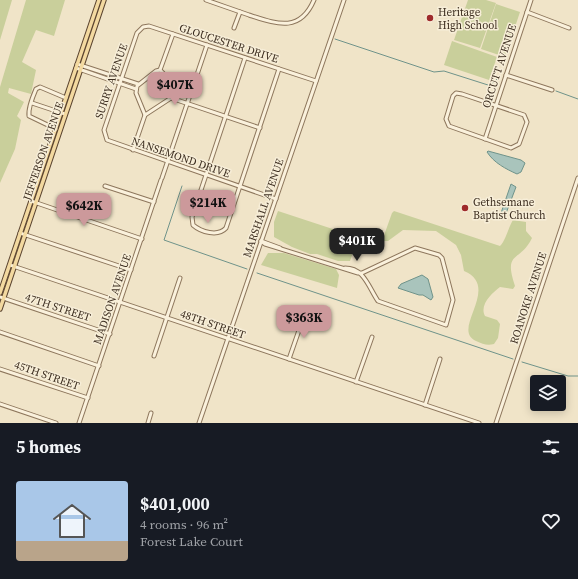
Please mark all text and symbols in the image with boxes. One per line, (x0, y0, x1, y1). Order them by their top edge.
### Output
place label: Heritage High School (438, 5, 497, 33)
marker: Heritage High School (425, 13, 435, 23)
street label: GLOUCESTER DRIVE (177, 20, 281, 67)
street label: ORCUTT AVENUE (479, 22, 520, 110)
street label: SURRY AVENUE (92, 41, 131, 121)
pin: $407K (147, 72, 203, 106)
text: $407K (156, 76, 194, 93)
street label: JEFFERSON AVENUE (19, 100, 68, 203)
street label: NANSEMOND DRIVE (130, 134, 232, 181)
street label: MARSHALL AVENUE (240, 156, 288, 260)
pin: $214K (180, 190, 236, 224)
pin: $642K (56, 193, 112, 227)
text: $214K (189, 194, 227, 211)
place label: Gethsemane Baptist Church (473, 195, 546, 223)
text: $642K (65, 197, 103, 214)
marker: Gethsemane Baptist Church (460, 203, 470, 213)
pin: $401K (329, 228, 385, 262)
text: $401K (338, 232, 376, 249)
street label: ROANOKE AVENUE (507, 250, 551, 346)
street label: MADISON AVENUE (90, 251, 135, 346)
street label: 47TH STREET (23, 290, 93, 325)
pin: $363K (276, 305, 332, 339)
street label: 48TH STREET (178, 306, 248, 343)
text: $363K (285, 309, 323, 326)
street label: 45TH STREET (12, 357, 82, 394)
map controls (530, 375, 566, 411)
button: layers (530, 375, 566, 411)
text: 5 homes (16, 435, 81, 459)
icon: filters (540, 436, 562, 458)
text: $401,000 (140, 492, 210, 516)
icon: home (48, 497, 96, 545)
icon: heart (540, 510, 562, 532)
text: 4 rooms · 96 m² (140, 516, 228, 533)
text: Forest Lake Court (140, 533, 243, 550)

